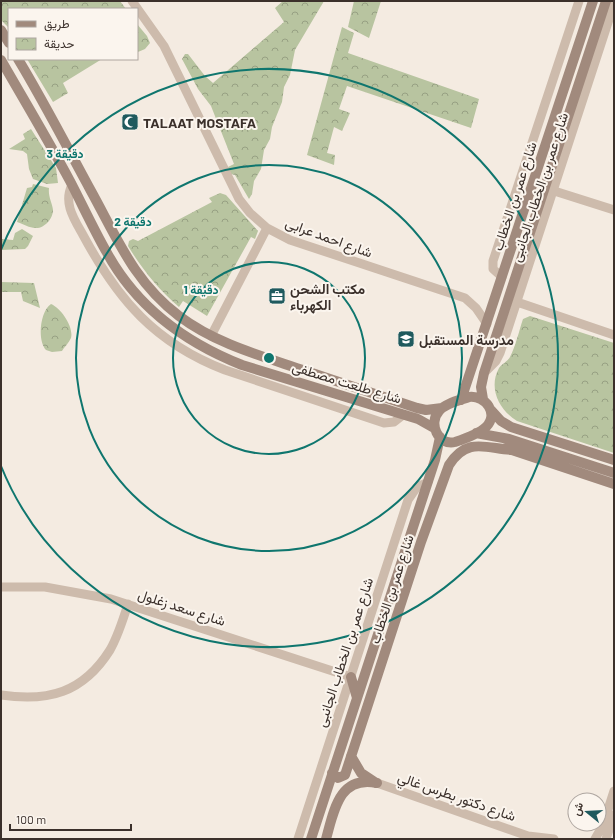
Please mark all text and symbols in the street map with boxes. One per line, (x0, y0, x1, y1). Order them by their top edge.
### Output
legend (8, 8, 138, 60)
text: طريق (44, 16, 70, 32)
text: حديقة (44, 36, 74, 51)
street label: شارع عمر بن الخطاب الجانبى (507, 110, 571, 264)
mosque icon: TALAAT MOSTAFA (120, 112, 140, 132)
place label: TALAAT MOSTAFA (143, 114, 257, 131)
street label: شارع عمر بن الخطاب (488, 139, 540, 253)
text: 3 دقيقة (46, 146, 84, 161)
street label: شارع احمد عرابى (282, 213, 375, 263)
text: 2 دقيقة (114, 214, 152, 229)
place label: مكتب الشحن الكهرباء (290, 280, 366, 314)
text: 1 دقيقة (184, 282, 218, 297)
office icon: مكتب الشحن الكهرباء (267, 286, 287, 306)
school or university icon: مدرسة المستقبل (396, 329, 416, 349)
place label: مدرسة المستقبل (419, 331, 514, 349)
centre of rings (262, 351, 276, 365)
street label: شارع طلعت مصطفى (289, 357, 404, 410)
street label: شارع عمر بن الخطاب (365, 532, 420, 647)
street label: شارع عمر بن الخطاب الجانبى (312, 575, 379, 730)
street label: شارع سعد زغلول (135, 585, 228, 632)
street label: شارع دكتور بطرس غالي (394, 768, 518, 828)
north arrow (567, 792, 607, 832)
text: ش (569, 800, 586, 817)
scale bar (10, 806, 131, 832)
text: 100 m (16, 812, 46, 826)

